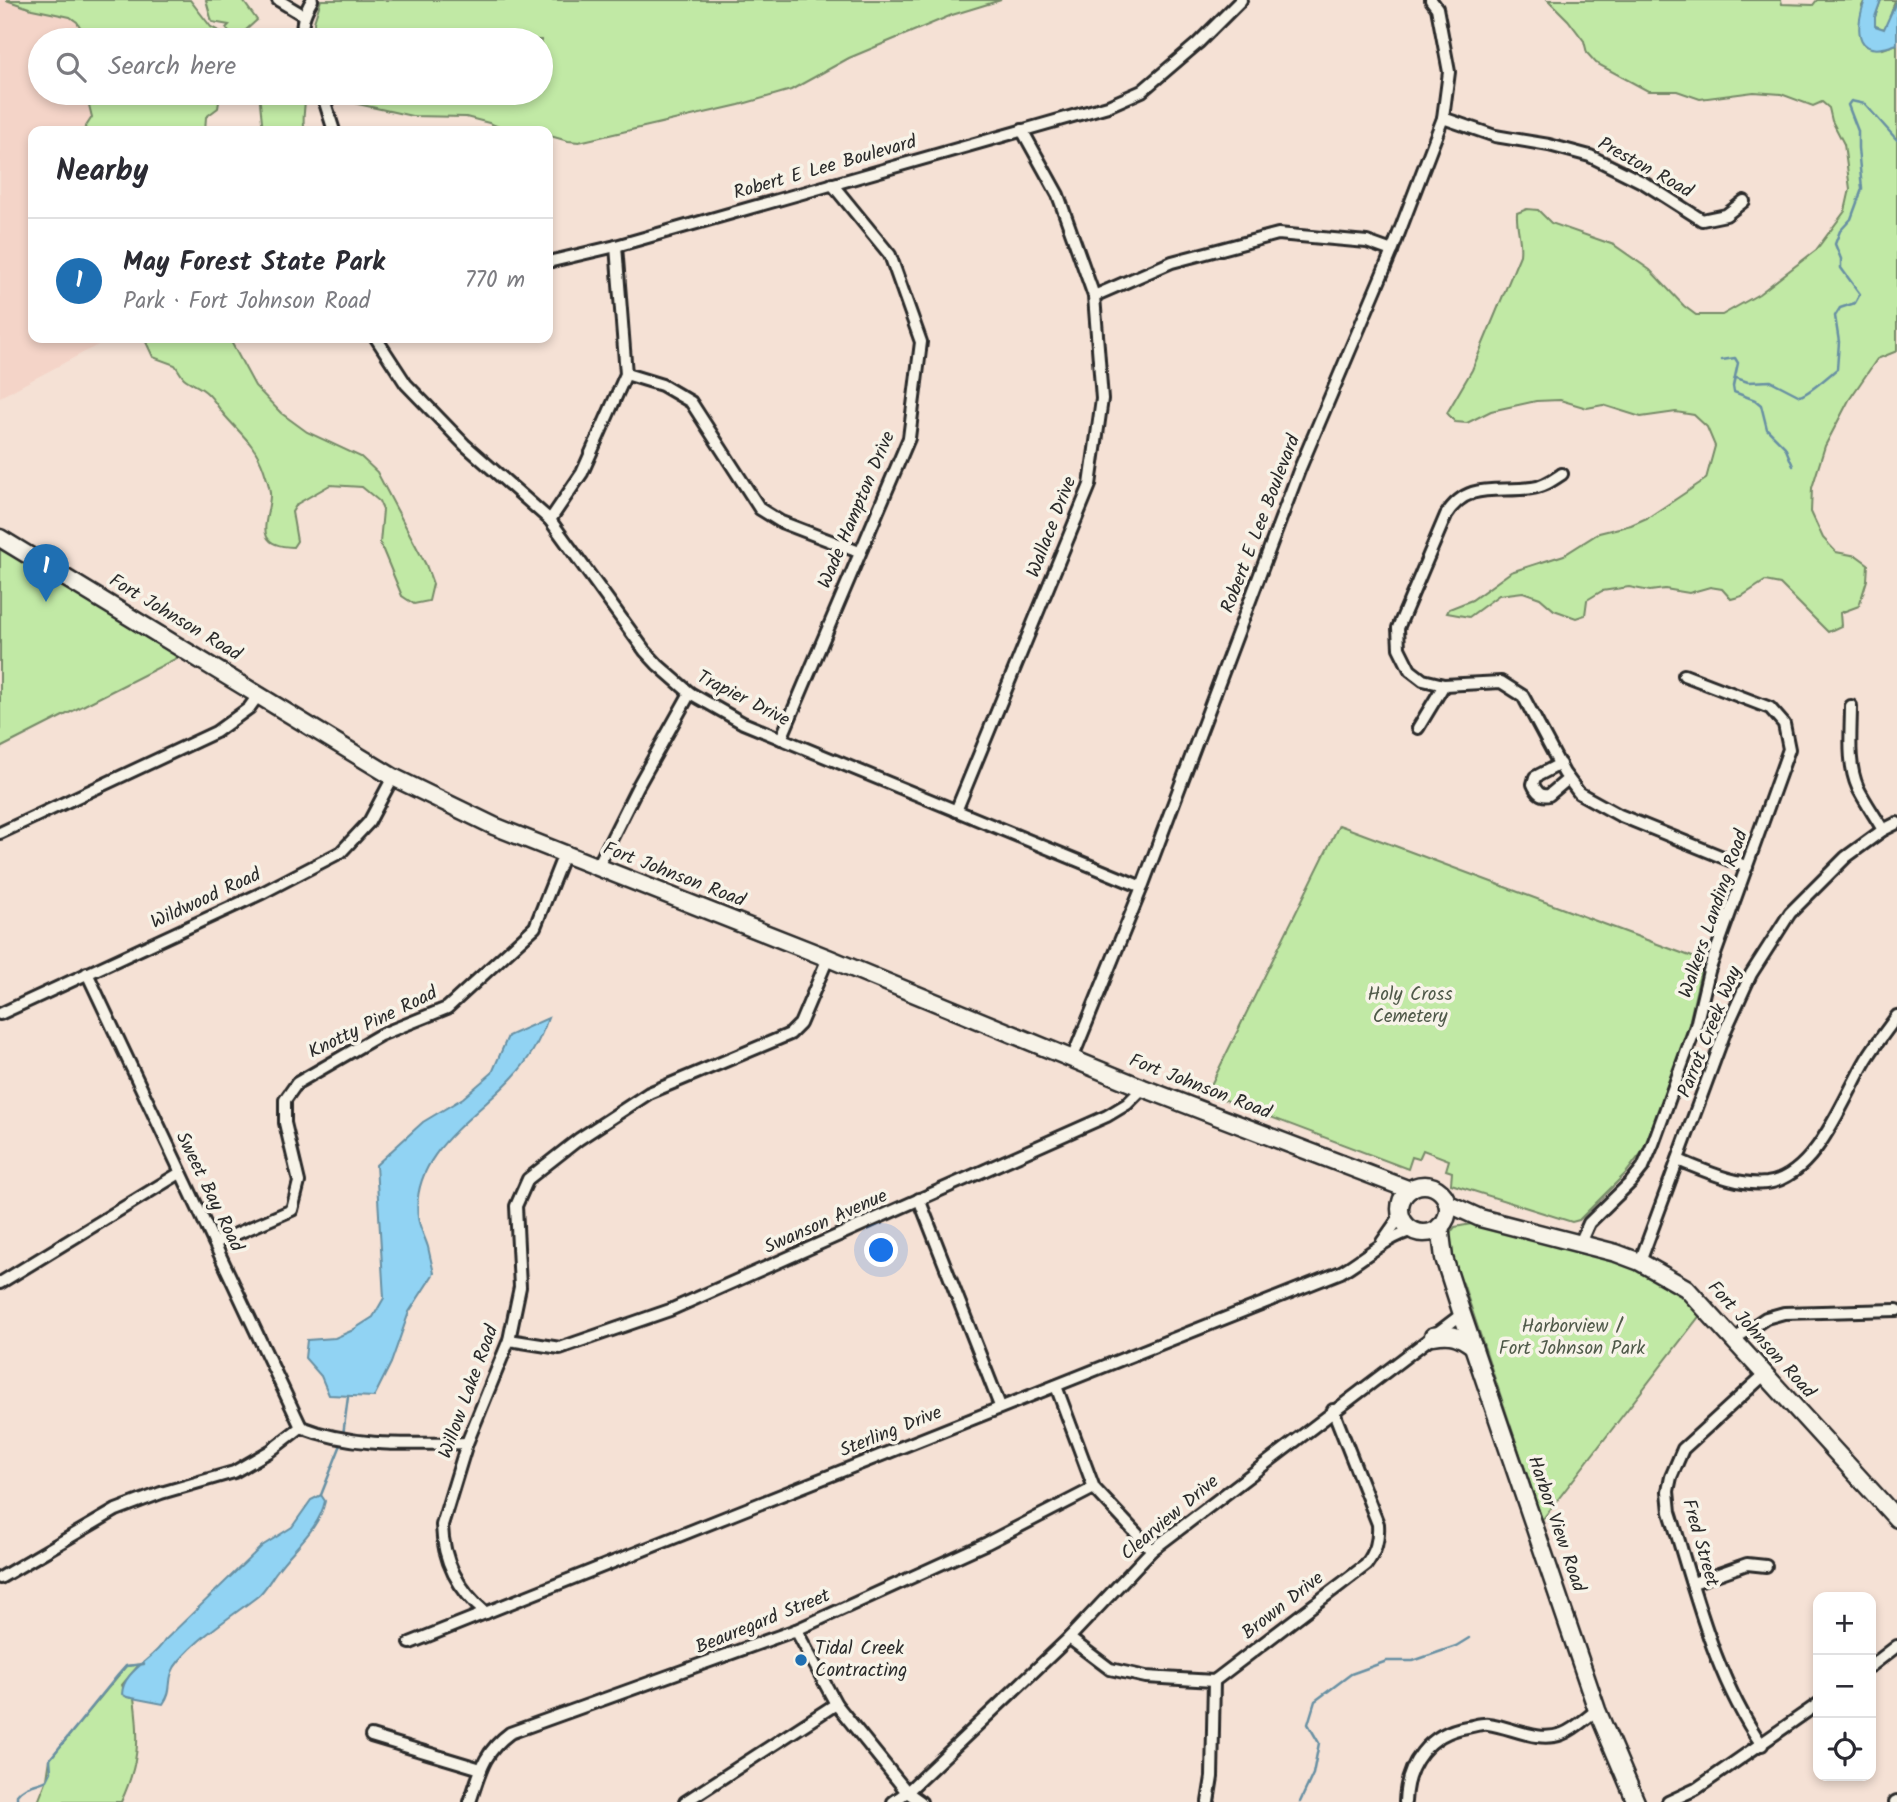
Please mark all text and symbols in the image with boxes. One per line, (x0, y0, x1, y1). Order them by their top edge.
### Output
search box (28, 28, 553, 105)
text: Search here (108, 46, 236, 88)
icon: search (52, 48, 90, 86)
street label: Robert E Lee Boulevard (730, 127, 921, 208)
street label: Preston Road (1592, 129, 1699, 207)
text: Nearby (56, 148, 148, 196)
text: May Forest State Park (123, 242, 385, 284)
text: 1 (76, 263, 82, 299)
text: 770 m (465, 263, 525, 299)
text: Park · Fort Johnson Road (123, 284, 370, 320)
street label: Wade Hampton Drive (810, 426, 904, 593)
street label: Robert E Lee Boulevard (1213, 430, 1309, 618)
street label: Wallace Drive (1019, 472, 1085, 582)
pin: 1 (23, 544, 69, 602)
street label: Fort Johnson Road (103, 566, 248, 670)
street label: Trapier Drive (691, 663, 795, 736)
street label: Walkers Landing Road (1671, 825, 1757, 1002)
street label: Fort Johnson Road (599, 834, 750, 916)
street label: Wildwood Road (146, 860, 267, 938)
street label: Parrot Creek Way (1670, 961, 1750, 1102)
street label: Knotty Pine Road (303, 979, 443, 1067)
park label: Holy Cross Cemetery (1368, 980, 1453, 1032)
street label: Fort Johnson Road (1125, 1046, 1276, 1128)
street label: Sweet Bay Road (167, 1127, 251, 1258)
street label: Swanson Avenue (759, 1181, 893, 1263)
your location (864, 1233, 898, 1267)
street label: Fort Johnson Road (1700, 1274, 1823, 1406)
park label: Harborview / Fort Johnson Park (1499, 1312, 1645, 1364)
street label: Willow Lake Road (431, 1321, 507, 1463)
street label: Sterling Drive (835, 1398, 947, 1466)
street label: Harbor View Road (1519, 1452, 1593, 1597)
street label: Clearview Drive (1114, 1467, 1226, 1568)
street label: Fred Street (1673, 1496, 1727, 1591)
street label: Brown Drive (1235, 1564, 1331, 1648)
street label: Beauregard Street (691, 1581, 836, 1663)
map controls (1813, 1592, 1876, 1781)
button: + (1813, 1592, 1876, 1655)
place label: Tidal Creek Contracting (815, 1634, 907, 1686)
marker: Tidal Creek Contracting (793, 1652, 809, 1668)
button: − (1813, 1655, 1876, 1718)
button: locate (1813, 1718, 1876, 1781)

